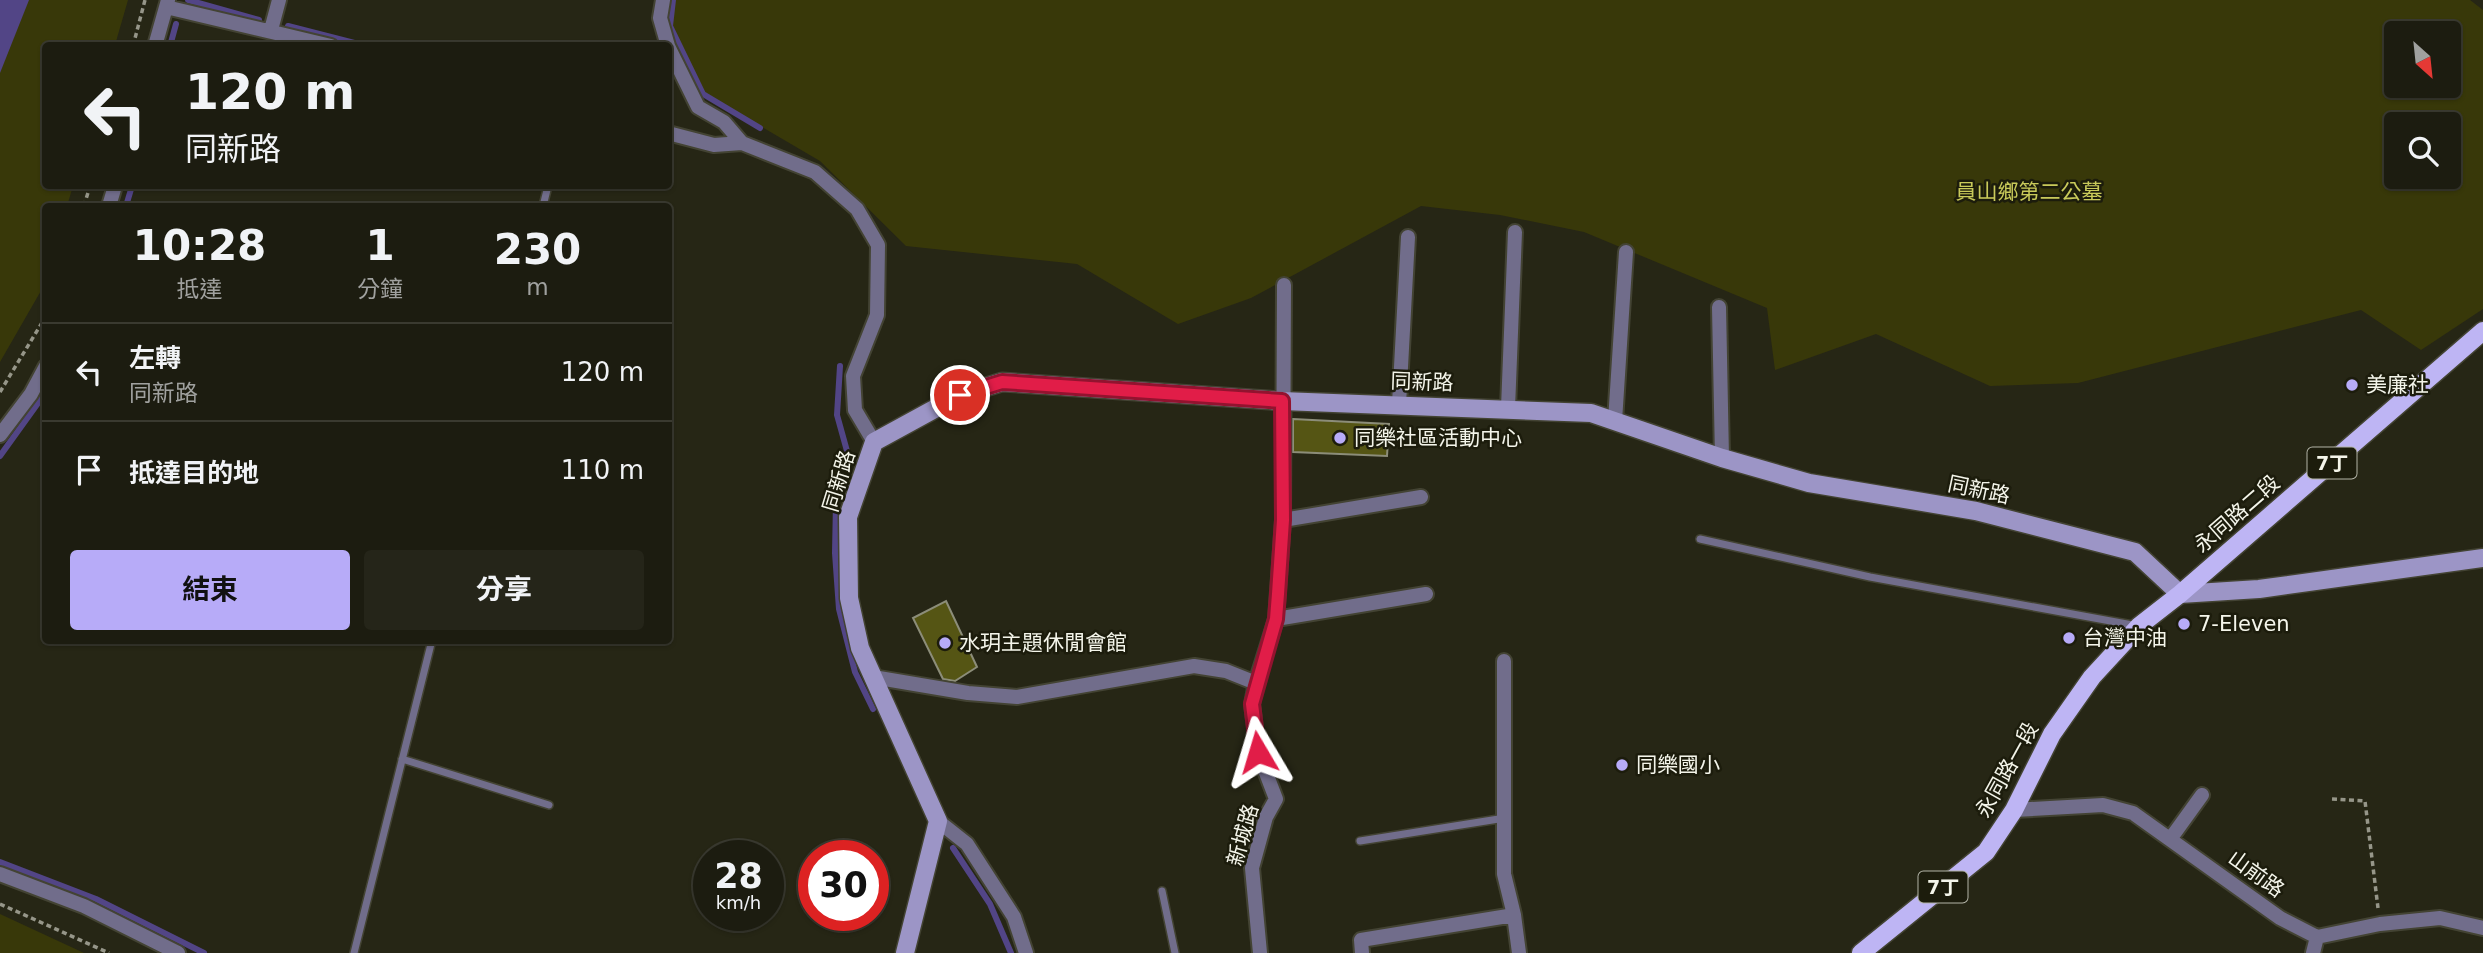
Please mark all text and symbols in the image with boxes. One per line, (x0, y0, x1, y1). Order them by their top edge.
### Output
north arrow (2384, 21, 2460, 98)
map controls (2384, 21, 2461, 189)
text: 120 m (185, 64, 355, 121)
icon: left (70, 70, 161, 161)
button: search (2384, 112, 2461, 189)
text: 同新路 (185, 130, 281, 168)
park label: 員山鄉第二公墓 (1956, 180, 2103, 204)
text: 10:28 (133, 221, 266, 270)
text: 1 (365, 221, 395, 270)
text: 230 (494, 225, 581, 274)
text: m (526, 274, 549, 300)
text: 抵達 (177, 276, 223, 302)
text: 分鐘 (357, 276, 403, 302)
text: 左轉 (129, 343, 181, 373)
icon: left (70, 353, 108, 391)
text: 120 m (561, 357, 644, 387)
pin (930, 365, 990, 425)
street label: 同新路 (1390, 369, 1454, 395)
place label: 美廉社 (2366, 373, 2429, 397)
icon: arrive (941, 376, 979, 414)
marker: 美廉社 (2344, 377, 2360, 393)
text: 同新路 (129, 380, 198, 406)
place label: 同樂社區活動中心 (1354, 426, 1522, 450)
marker: 同樂社區活動中心 (1332, 430, 1348, 446)
street label: 同新路 (818, 447, 860, 515)
road number: 7丁 (2308, 447, 2356, 478)
icon: arrive (70, 451, 108, 489)
text: 110 m (561, 455, 644, 485)
text: 抵達目的地 (129, 458, 259, 488)
street label: 永同路二段 (2190, 471, 2284, 557)
street label: 同新路 (1946, 472, 2012, 508)
button: 結束 (70, 550, 350, 630)
button: 分享 (364, 550, 644, 630)
place label: 7-Eleven (2198, 612, 2290, 636)
marker: 7-Eleven (2176, 616, 2192, 632)
place label: 台灣中油 (2083, 626, 2167, 650)
marker: 台灣中油 (2061, 630, 2077, 646)
place label: 水玥主題休閒會館 (959, 631, 1127, 655)
marker: 水玥主題休閒會館 (937, 635, 953, 651)
position arrow (1221, 715, 1295, 789)
street label: 永同路一段 (1971, 718, 2043, 822)
place label: 同樂國小 (1636, 753, 1720, 777)
marker: 同樂國小 (1614, 757, 1630, 773)
street label: 新城路 (1223, 801, 1263, 869)
speed limit sign: 30 (798, 840, 889, 931)
street label: 山前路 (2223, 846, 2289, 902)
text: 28 (714, 856, 763, 896)
road number: 7丁 (1918, 872, 1968, 902)
text: km/h (716, 892, 761, 913)

